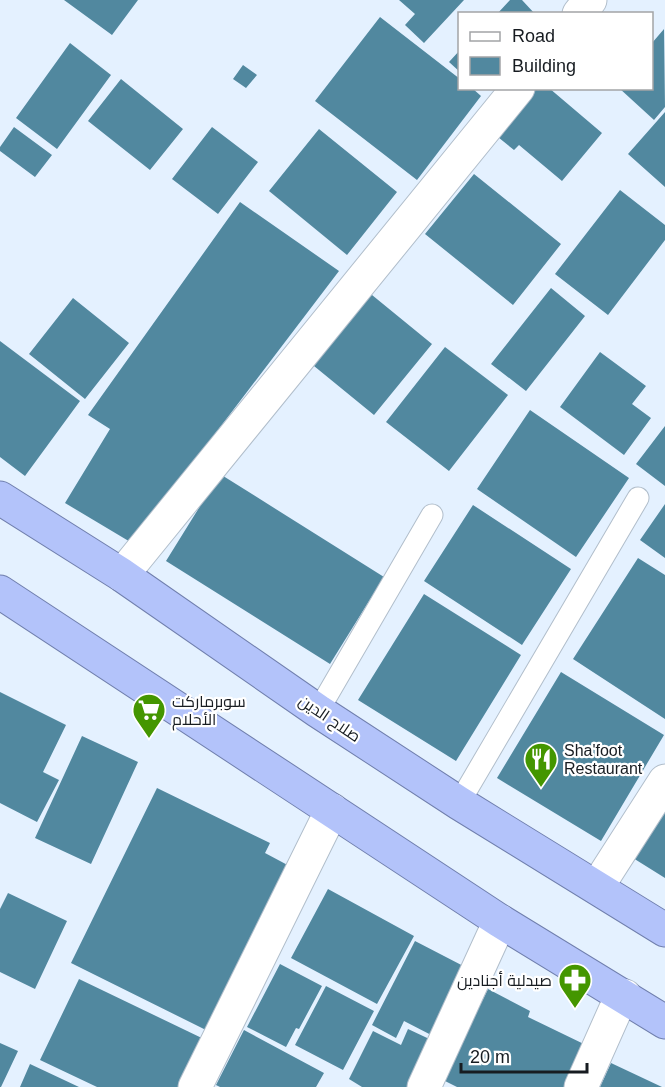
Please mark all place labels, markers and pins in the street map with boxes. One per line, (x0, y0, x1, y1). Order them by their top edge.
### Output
supermarket icon: سوبرماركت الأحلام (131, 692, 167, 739)
place label: سوبرماركت الأحلام (172, 693, 246, 731)
restaurant icon: Sha'foot Restaurant (523, 741, 559, 788)
place label: Sha'foot Restaurant (564, 742, 643, 777)
pharmacy icon: صيدلية أجنادين (557, 962, 593, 1009)
place label: صيدلية أجنادين (457, 971, 552, 991)

